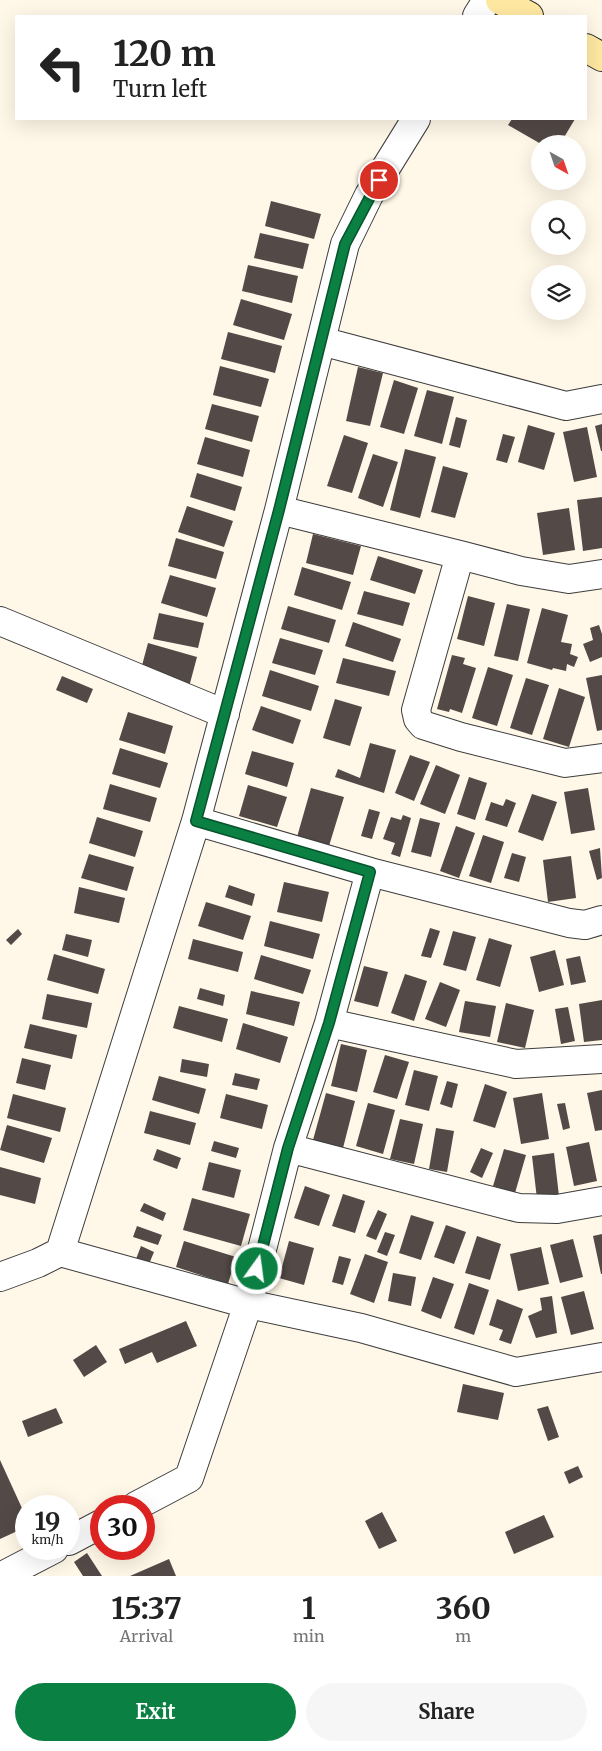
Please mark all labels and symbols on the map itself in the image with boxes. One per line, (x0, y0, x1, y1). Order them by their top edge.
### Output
north arrow (531, 135, 586, 190)
pin (358, 159, 400, 201)
position arrow (230, 1242, 282, 1294)
speed limit sign: 30 (90, 1495, 155, 1560)

